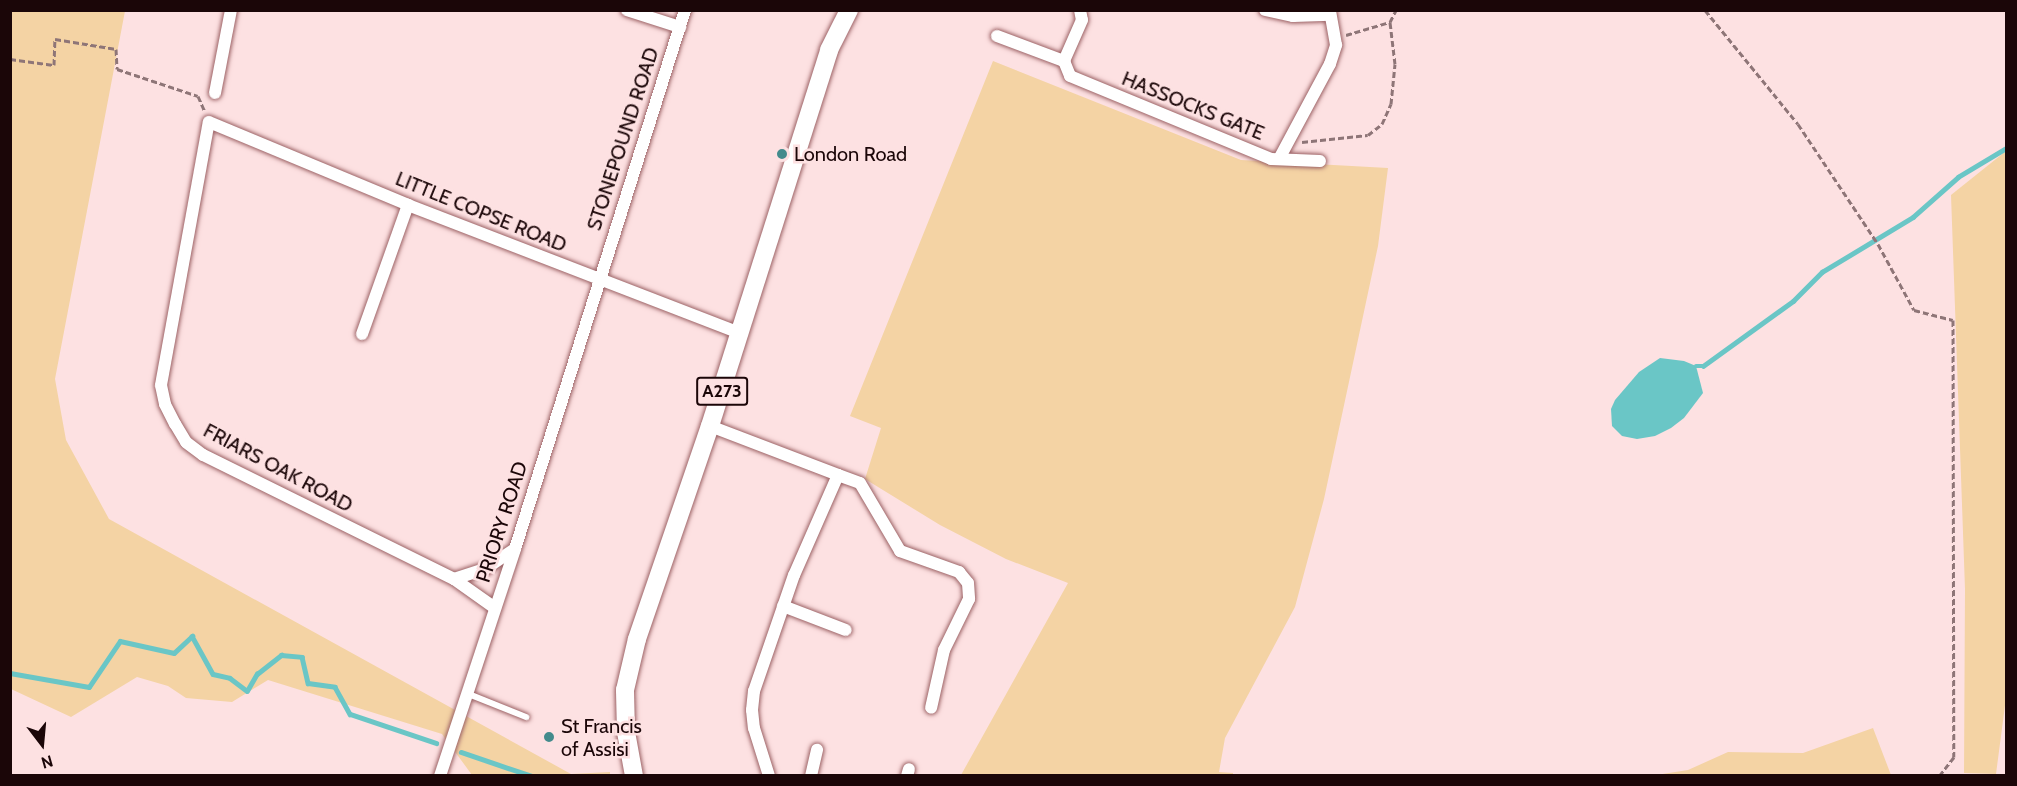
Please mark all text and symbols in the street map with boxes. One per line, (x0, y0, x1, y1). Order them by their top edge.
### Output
street label: STONEPOUND ROAD (582, 44, 664, 234)
street label: HASSOCKS GATE (1118, 67, 1268, 145)
place label: London Road (794, 142, 907, 166)
marker: London Road (775, 147, 789, 161)
street label: LITTLE COPSE ROAD (392, 167, 570, 257)
road number: A273 (695, 376, 749, 406)
street label: FRIARS OAK ROAD (199, 419, 357, 517)
street label: PRIORY ROAD (471, 458, 533, 586)
north arrow (12, 714, 72, 774)
place label: St Francis of Assisi (561, 714, 642, 761)
marker: St Francis of Assisi (542, 730, 556, 744)
text: N (39, 751, 55, 772)

